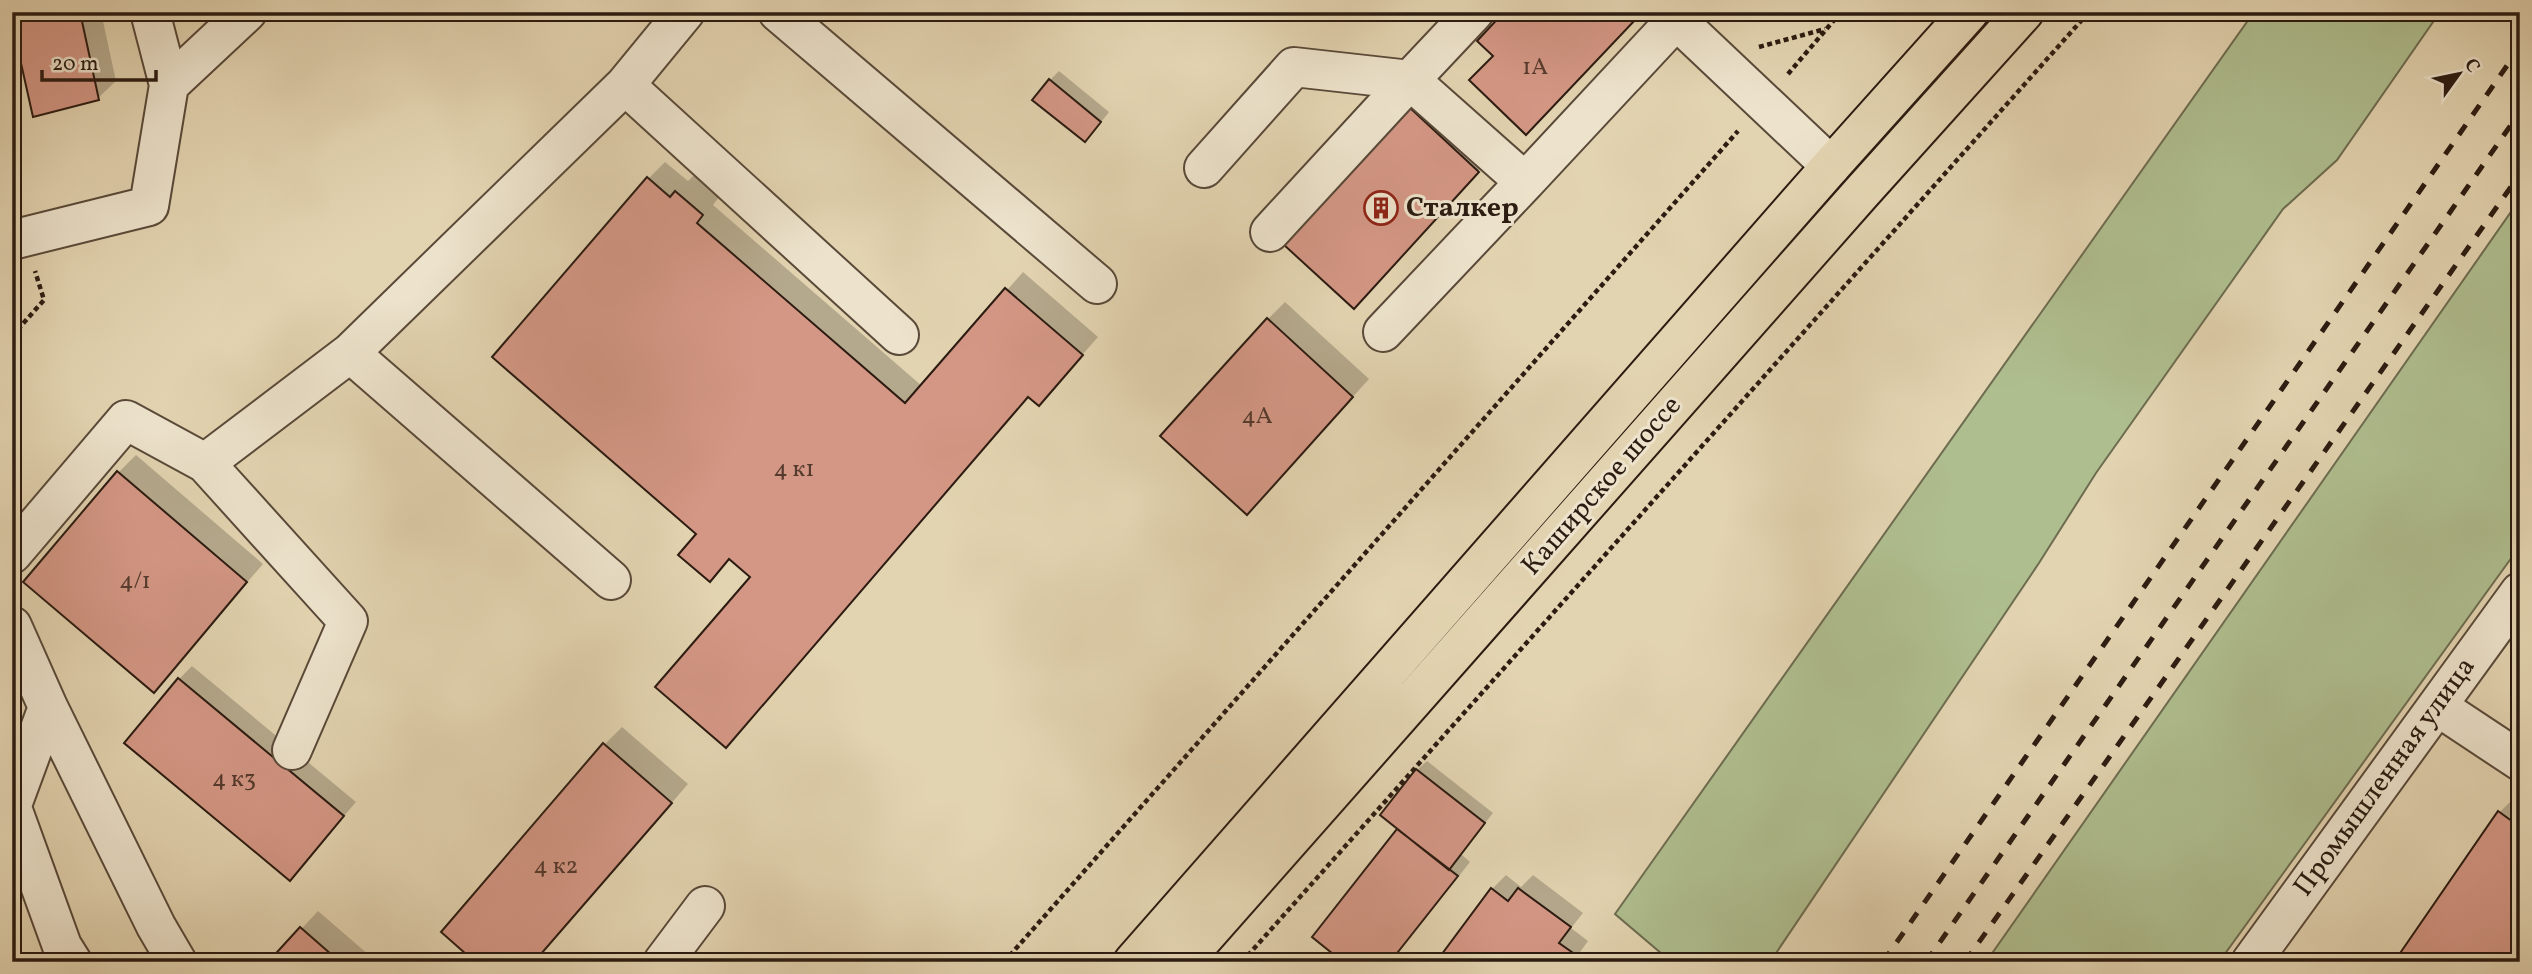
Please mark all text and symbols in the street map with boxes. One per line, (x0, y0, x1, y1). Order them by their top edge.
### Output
scale bar (42, 38, 156, 82)
north arrow (2424, 38, 2494, 108)
text: 20 m (52, 50, 98, 79)
house number: 1А (1522, 51, 1548, 85)
text: С (2457, 54, 2486, 78)
building icon: Сталкер (1362, 189, 1400, 227)
place label: Сталкер (1406, 189, 1519, 228)
street label: Каширское шоссе (1513, 388, 1691, 584)
house number: 4А (1241, 400, 1273, 434)
house number: 4 к1 (773, 453, 815, 487)
house number: 4/1 (119, 565, 151, 599)
street label: Промышленная улица (2285, 649, 2485, 905)
house number: 4 к3 (212, 763, 256, 797)
house number: 4 к2 (534, 850, 578, 884)

